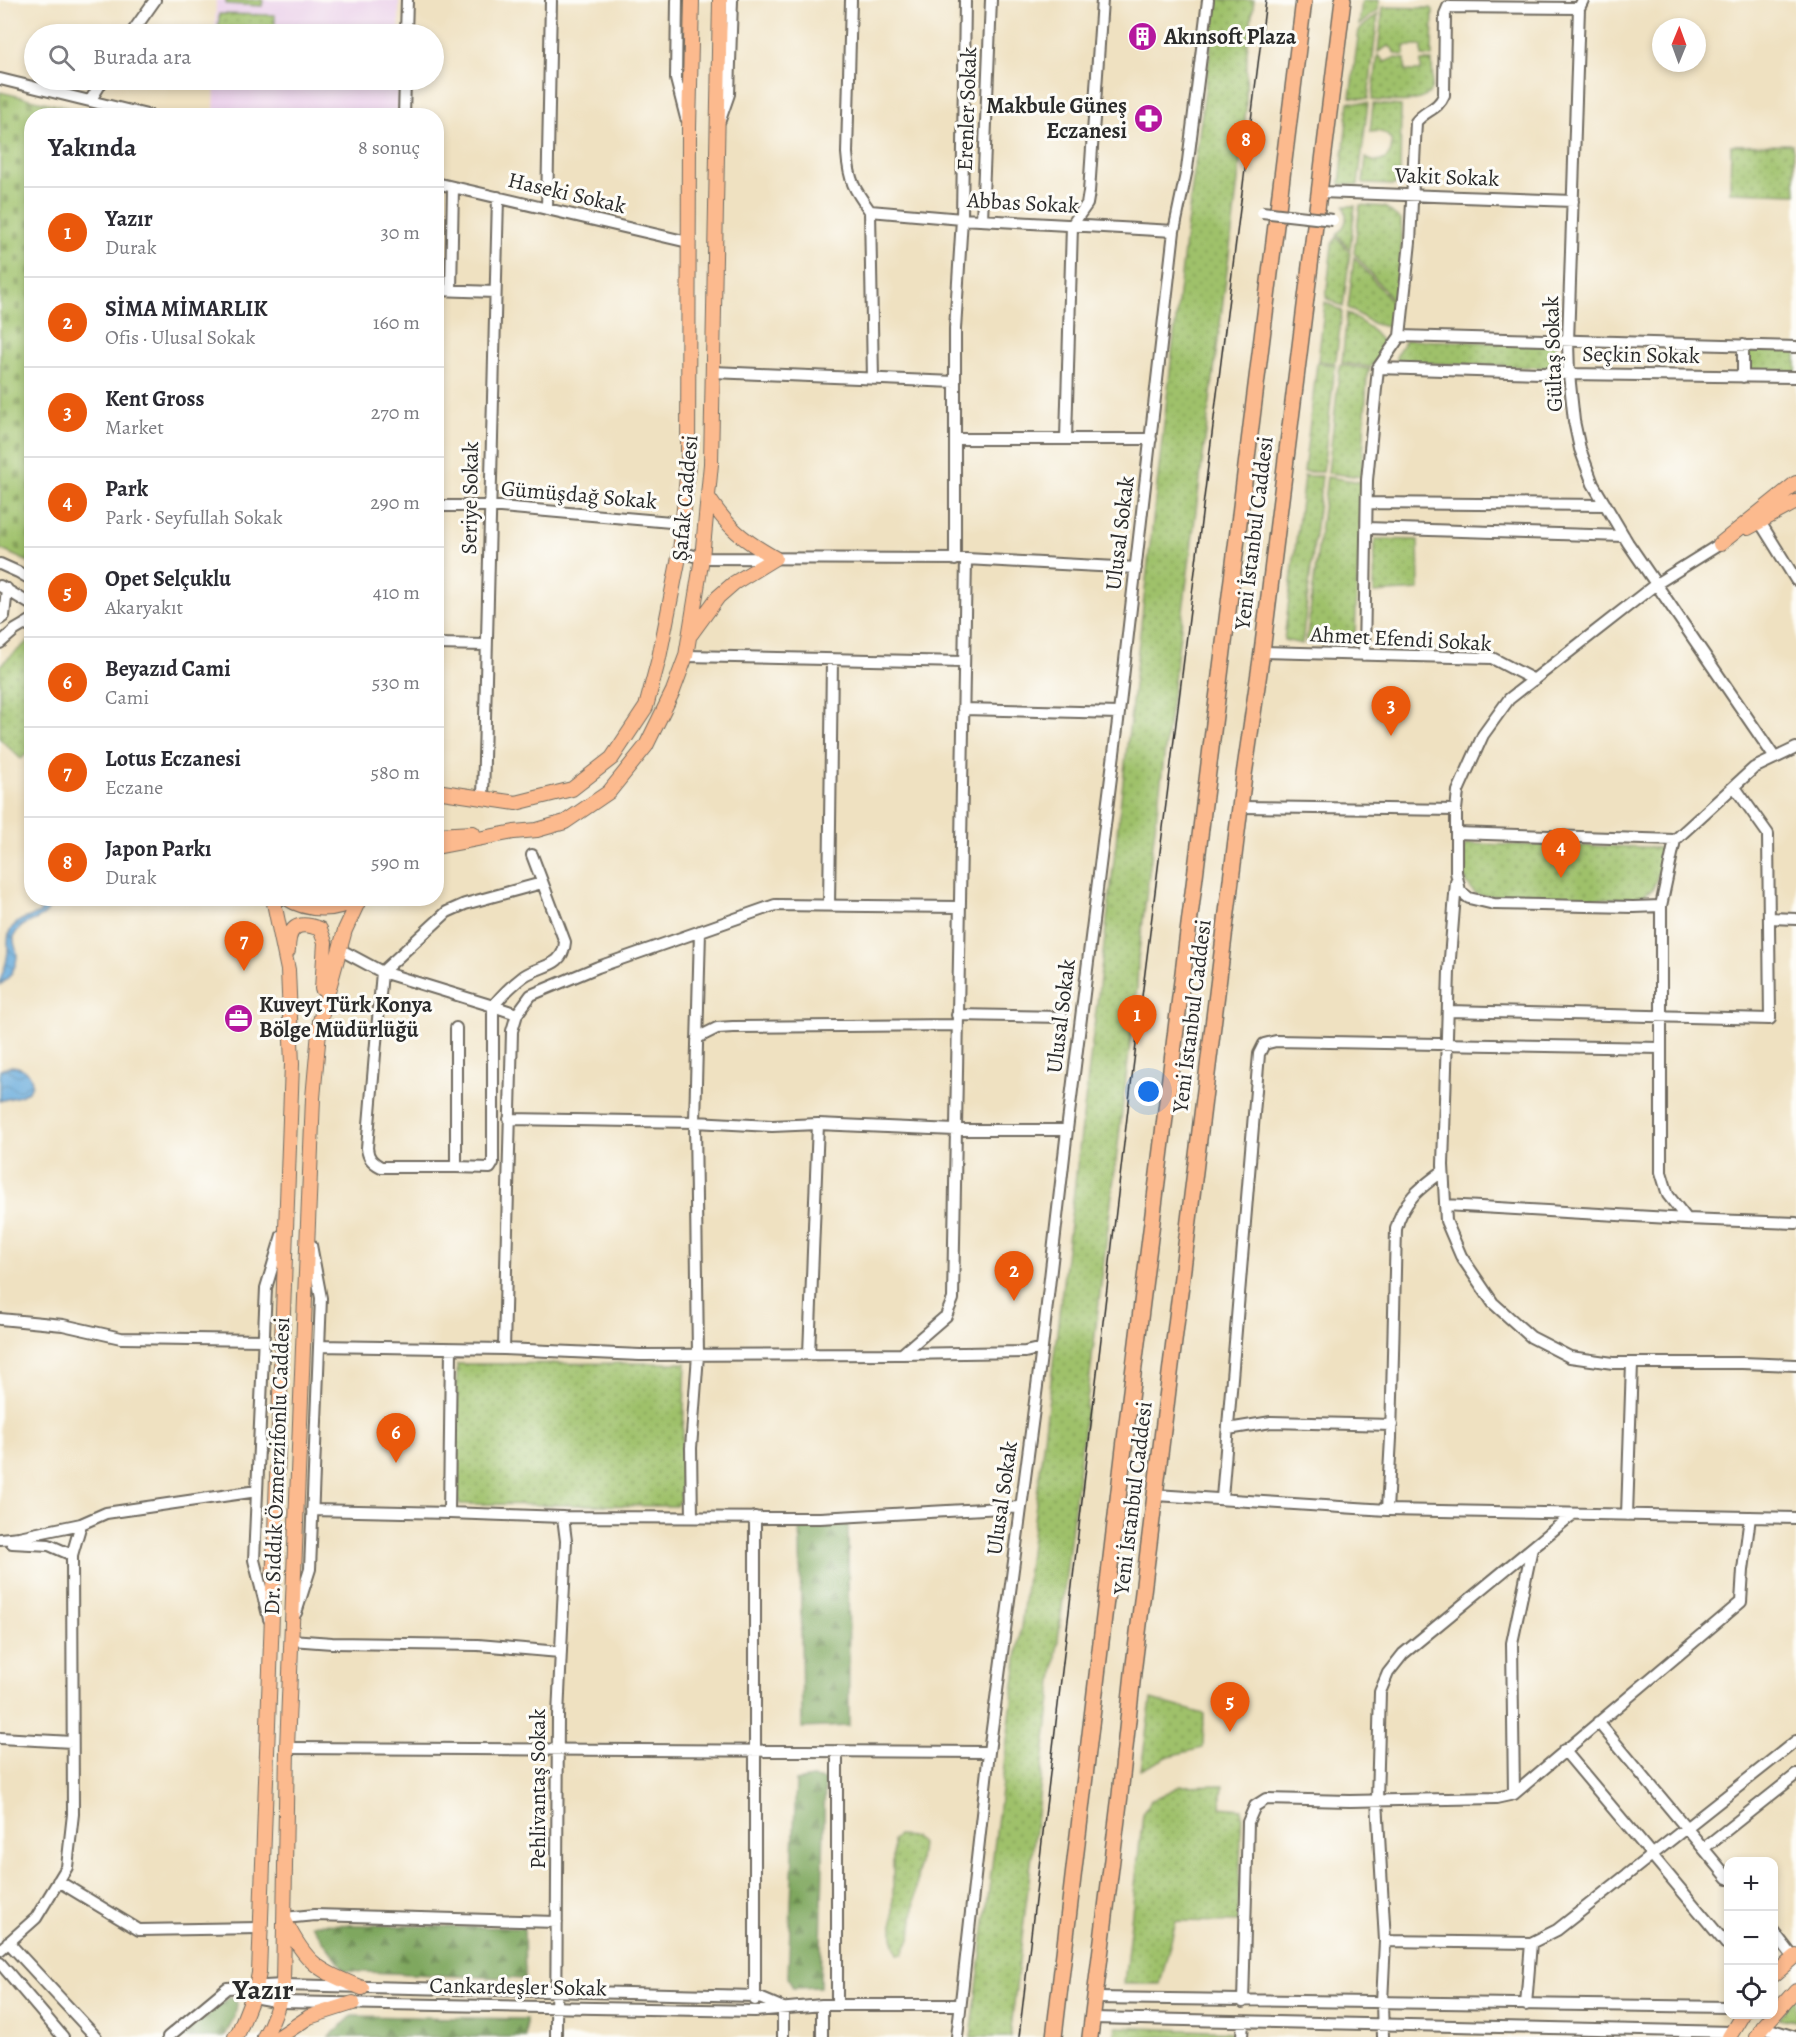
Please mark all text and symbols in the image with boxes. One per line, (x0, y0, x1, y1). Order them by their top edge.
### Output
north arrow (1652, 18, 1706, 72)
building icon: Akınsoft Plaza (1127, 21, 1159, 53)
place label: Akınsoft Plaza (1163, 22, 1297, 52)
search box (24, 24, 444, 90)
icon: search (45, 41, 78, 74)
text: Burada ara (93, 42, 192, 72)
street label: Erenler Sokak (950, 46, 984, 172)
place label: Makbule Güneş Eczanesi (986, 91, 1127, 146)
pharmacy icon: Makbule Güneş Eczanesi (1132, 103, 1164, 135)
pin: 8 (1226, 120, 1266, 170)
text: Yakında (48, 130, 137, 165)
text: 8 sonuç (358, 134, 420, 161)
street label: Vakit Sokak (1393, 160, 1500, 194)
street label: Haseki Sokak (505, 165, 629, 221)
street label: Abbas Sokak (965, 185, 1080, 221)
text: Yazır (105, 204, 153, 234)
text: 1 (64, 219, 71, 246)
text: 30 m (380, 219, 420, 246)
text: Durak (105, 234, 157, 261)
text: SİMA MİMARLIK (105, 294, 268, 324)
street label: Gültaş Sokak (1536, 295, 1570, 413)
text: 2 (63, 309, 72, 336)
text: 160 m (373, 309, 420, 336)
text: Ofis · Ulusal Sokak (105, 324, 255, 351)
street label: Seçkin Sokak (1582, 339, 1700, 371)
text: Kent Gross (105, 384, 204, 414)
text: 3 (63, 399, 72, 426)
text: 270 m (371, 399, 420, 426)
text: Market (105, 414, 164, 441)
street label: Şafak Caddesi (665, 434, 705, 562)
street label: Yeni İstanbul Caddesi (1227, 435, 1281, 632)
street label: Seriye Sokak (454, 441, 486, 555)
street label: Gümüşdağ Sokak (500, 473, 658, 517)
text: Park (105, 474, 148, 504)
street label: Ulusal Sokak (1098, 474, 1142, 592)
text: 4 (63, 489, 72, 516)
text: 290 m (370, 489, 420, 516)
text: Park · Seyfullah Sokak (105, 504, 283, 531)
text: Opet Selçuklu (105, 564, 231, 594)
text: 5 (63, 579, 72, 606)
text: 410 m (373, 579, 420, 606)
text: Akaryakıt (105, 594, 183, 621)
street label: Ahmet Efendi Sokak (1309, 619, 1492, 659)
text: Beyazıd Cami (105, 654, 231, 684)
text: 6 (63, 669, 72, 696)
text: 530 m (372, 669, 420, 696)
text: Cami (105, 684, 149, 711)
pin: 3 (1372, 686, 1410, 736)
text: Lotus Eczanesi (105, 744, 241, 774)
text: 7 (63, 759, 72, 786)
text: 580 m (370, 759, 420, 786)
text: Eczane (105, 774, 163, 801)
pin: 4 (1542, 828, 1580, 878)
text: Japon Parkı (105, 834, 211, 864)
text: 8 (63, 849, 72, 876)
text: 590 m (371, 849, 420, 876)
text: Durak (105, 864, 157, 891)
street label: Yeni İstanbul Caddesi (1165, 918, 1219, 1115)
pin: 7 (224, 922, 264, 971)
street label: Ulusal Sokak (1039, 957, 1083, 1075)
place label: Kuveyt Türk Konya Bölge Müdürlüğü (259, 990, 433, 1045)
pin: 1 (1118, 996, 1156, 1045)
office icon: Kuveyt Türk Konya Bölge Müdürlüğü (222, 1002, 254, 1034)
your location (1134, 1077, 1163, 1106)
pin: 2 (994, 1252, 1034, 1301)
street label: Dr. Sıddık Özmerzifonlu Caddesi (257, 1317, 297, 1615)
street label: Yeni İstanbul Caddesi (1106, 1400, 1160, 1597)
pin: 6 (376, 1414, 416, 1463)
street label: Ulusal Sokak (979, 1439, 1025, 1557)
pin: 5 (1210, 1682, 1250, 1732)
street label: Pehlivantaş Sokak (523, 1709, 553, 1869)
map controls (1724, 1857, 1778, 2019)
button: + (1724, 1857, 1778, 1911)
button: − (1724, 1911, 1778, 1965)
button: locate (1724, 1965, 1778, 2019)
street label: Cankardeşler Sokak (429, 1970, 607, 2004)
district label: Yazır (232, 1971, 294, 2009)

